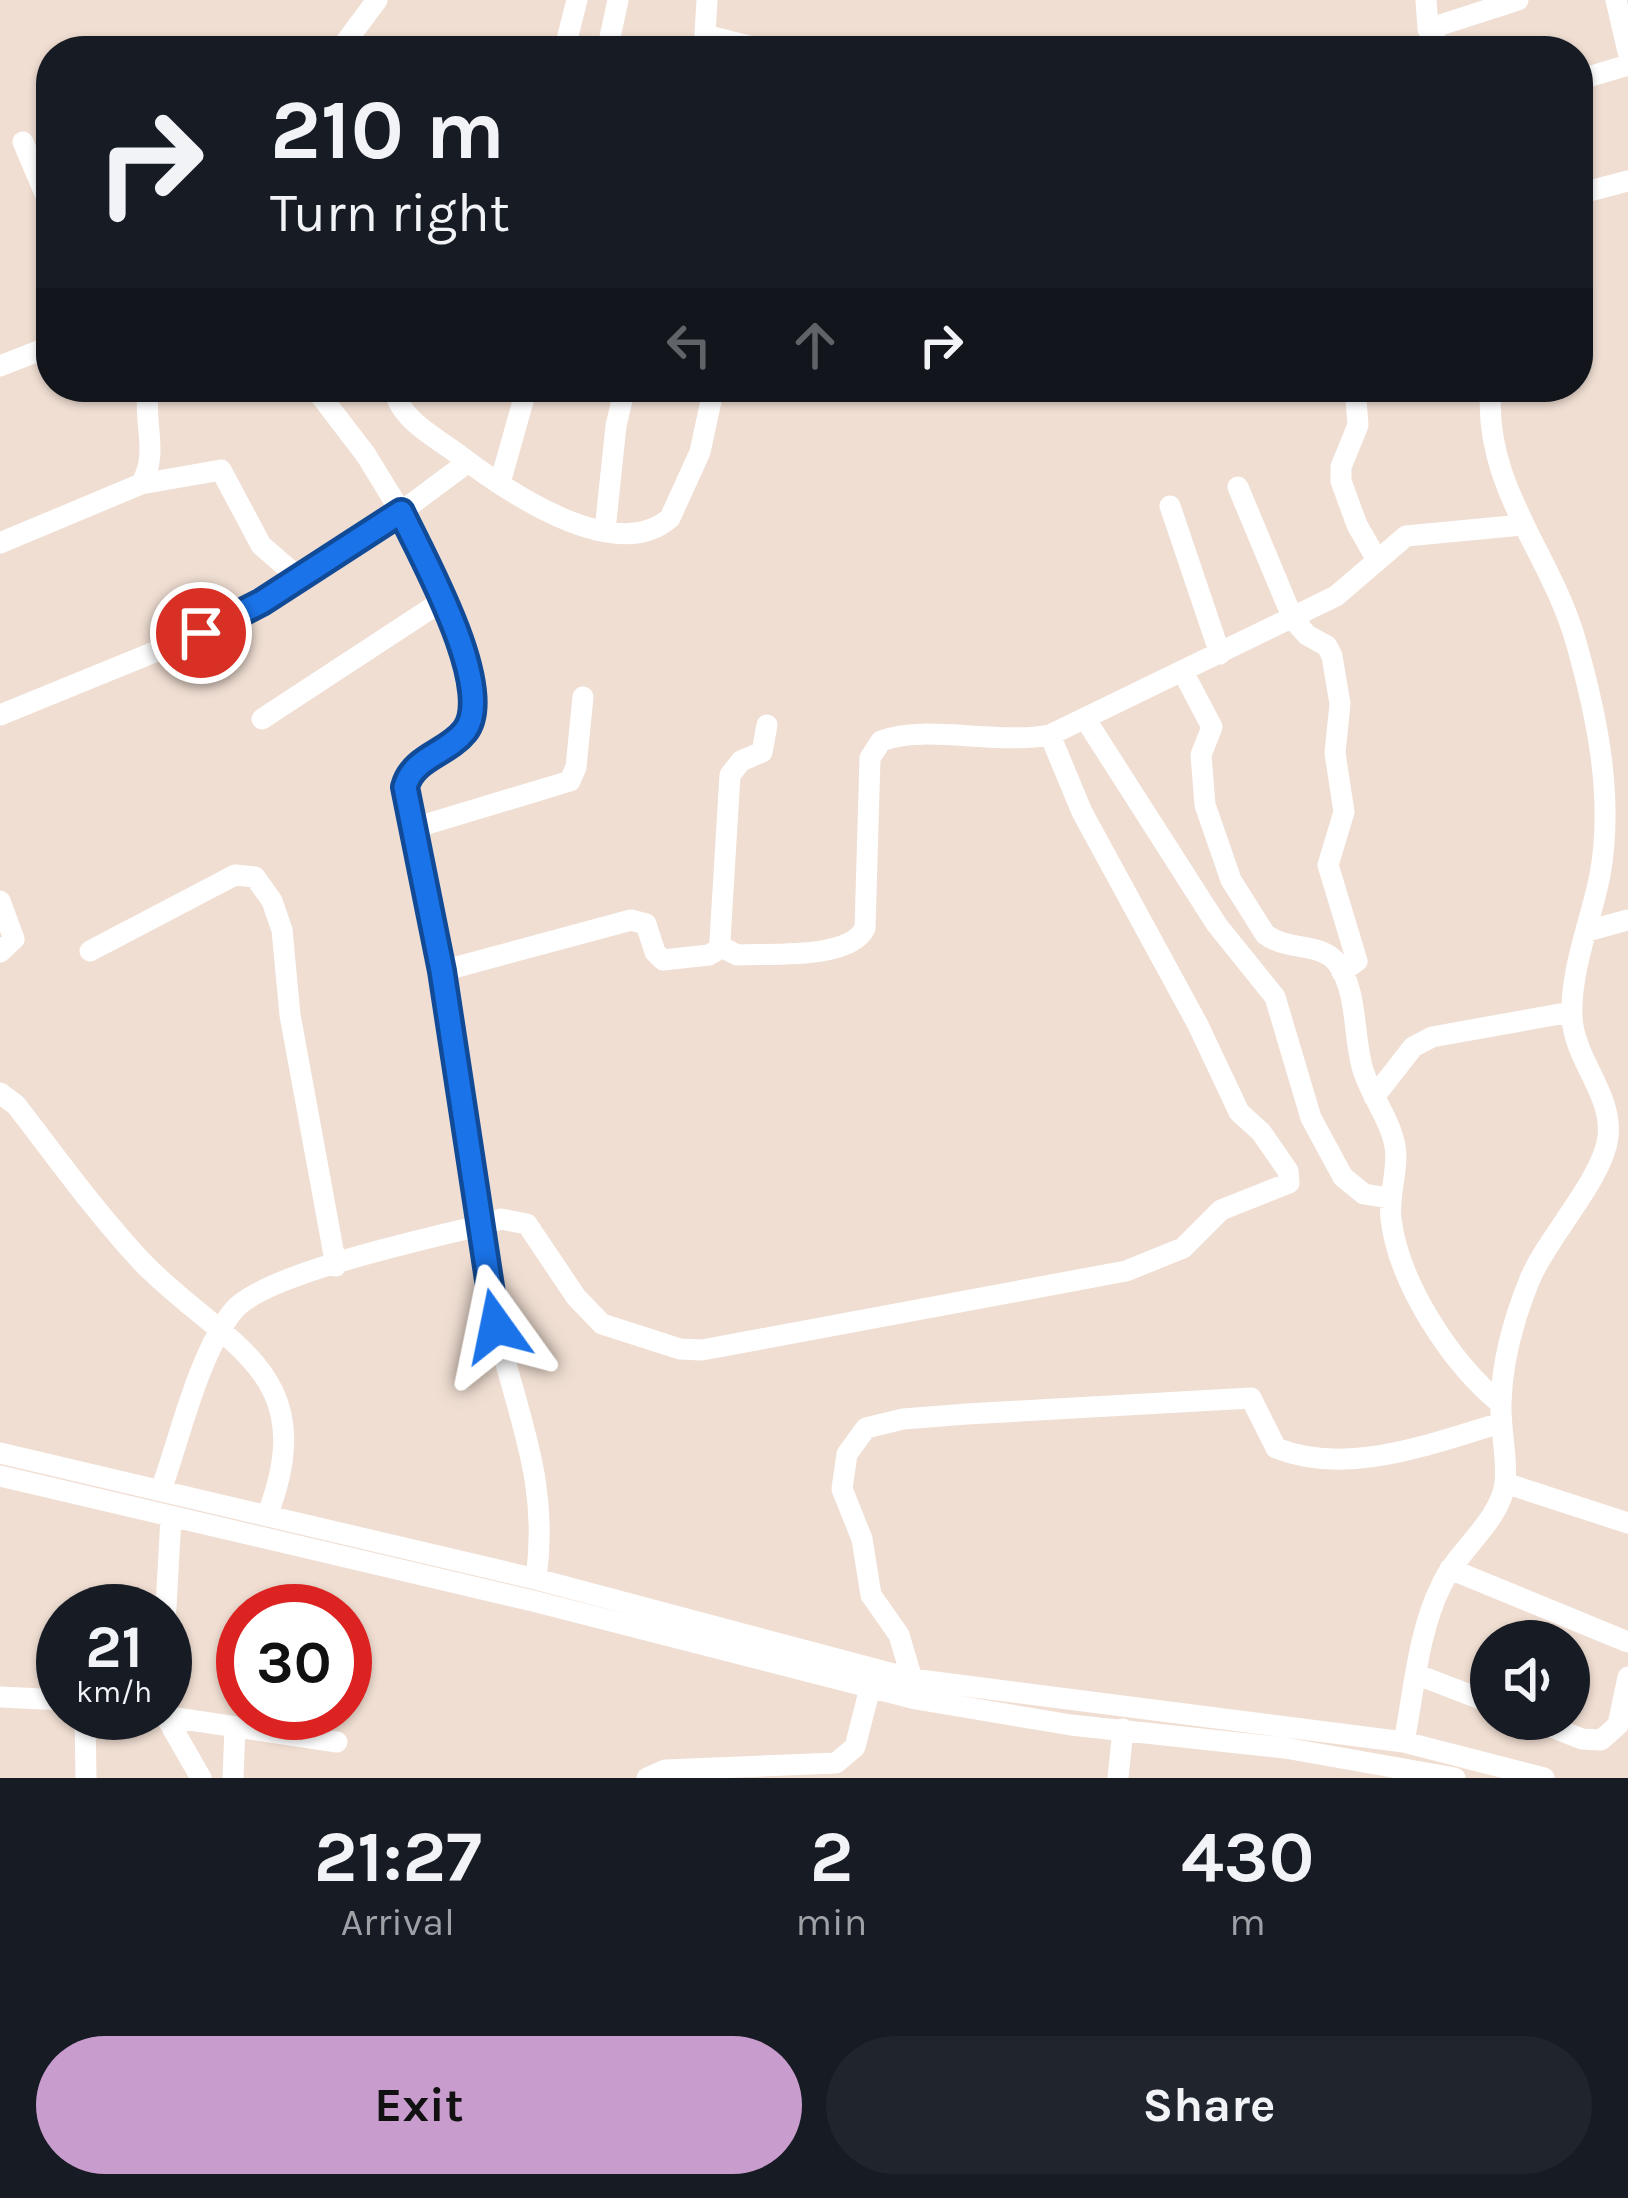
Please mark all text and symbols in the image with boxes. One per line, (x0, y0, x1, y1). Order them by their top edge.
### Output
text: 210 m (270, 81, 505, 179)
icon: right (72, 84, 228, 240)
text: Turn right (270, 181, 510, 245)
icon: left (656, 312, 722, 378)
icon: ahead (782, 312, 848, 378)
icon: right (908, 312, 974, 378)
pin (150, 582, 252, 684)
icon: arrive (168, 600, 234, 666)
position arrow (433, 1263, 559, 1389)
speed limit sign: 30 (216, 1584, 372, 1740)
text: 21 (85, 1612, 143, 1682)
map controls (1470, 1620, 1590, 1740)
button: sound (1470, 1620, 1590, 1740)
text: km/h (76, 1674, 152, 1710)
text: 21:27 (314, 1815, 482, 1899)
text: 2 (810, 1815, 853, 1899)
text: 430 (1181, 1815, 1314, 1899)
text: Arrival (341, 1899, 455, 1945)
text: min (796, 1899, 867, 1945)
text: m (1229, 1899, 1266, 1945)
button: Exit (36, 2036, 802, 2174)
button: Share (826, 2036, 1592, 2174)

